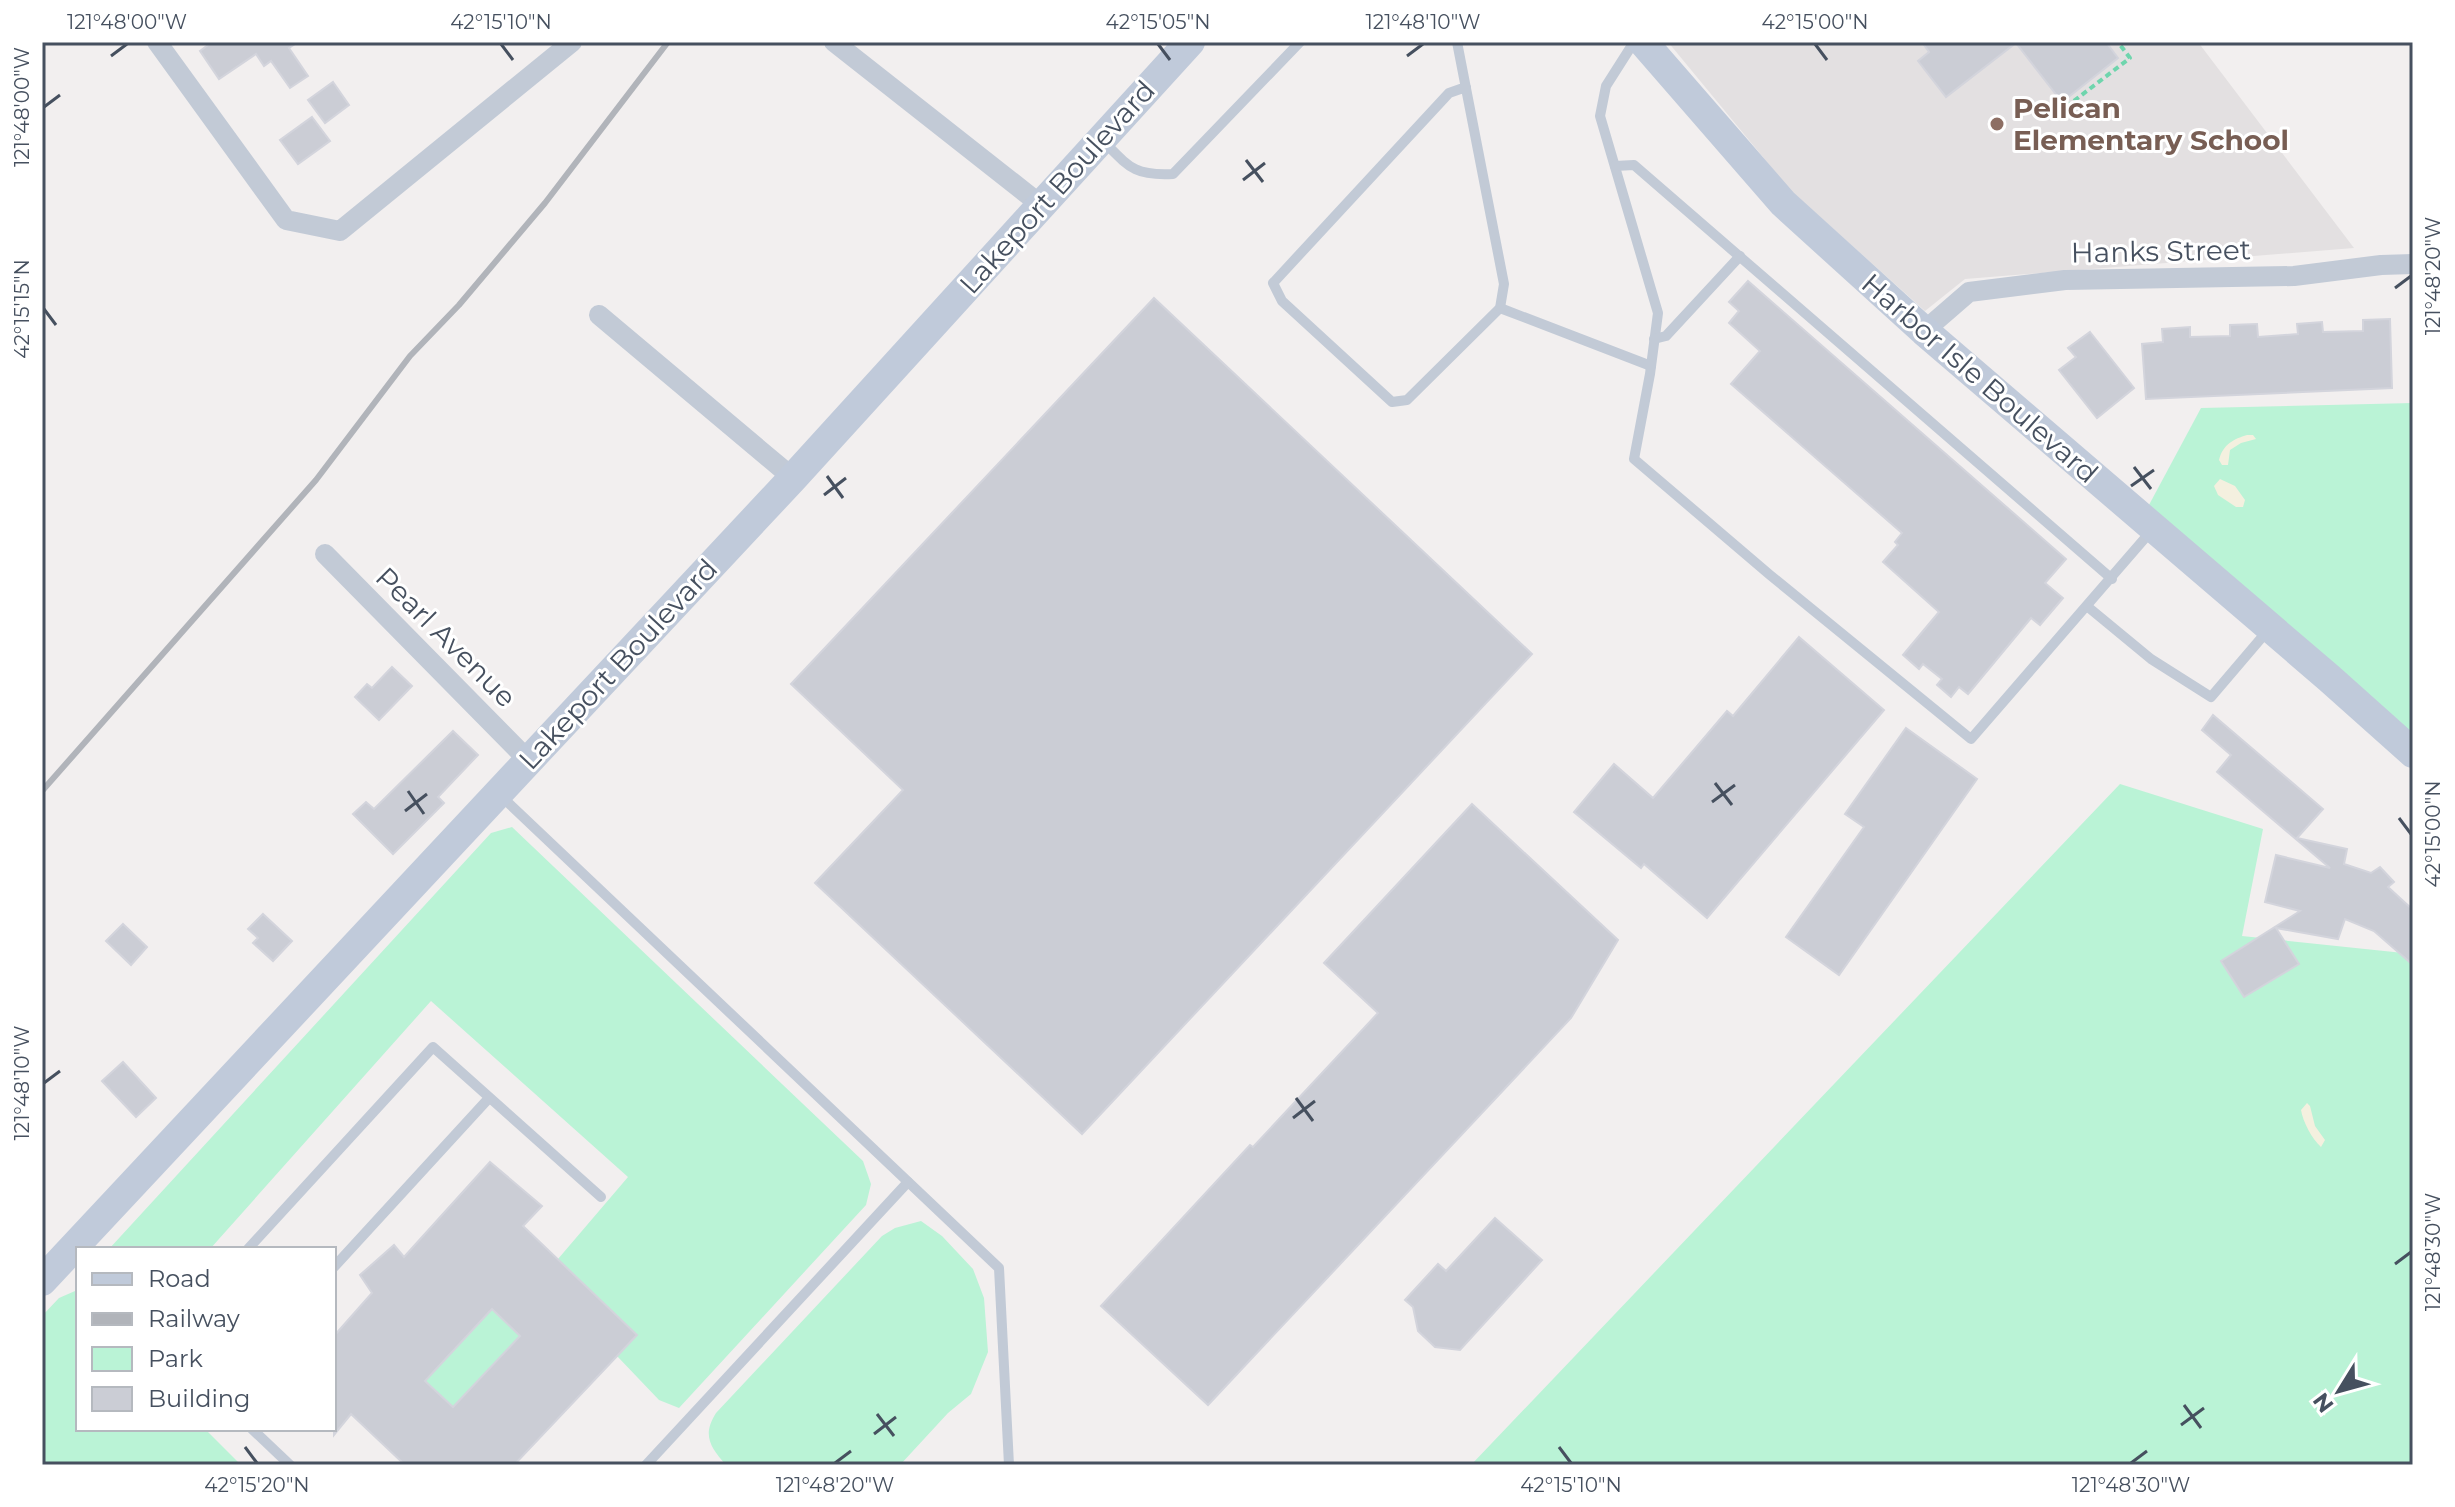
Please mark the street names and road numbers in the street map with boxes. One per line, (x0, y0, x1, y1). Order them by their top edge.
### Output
street label: Lakeport Boulevard (952, 73, 1162, 301)
street label: Hanks Street (2071, 232, 2251, 270)
street label: Harbor Isle Boulevard (1855, 266, 2105, 490)
street label: Lakeport Boulevard (512, 552, 724, 776)
street label: Pearl Avenue (369, 560, 523, 714)

